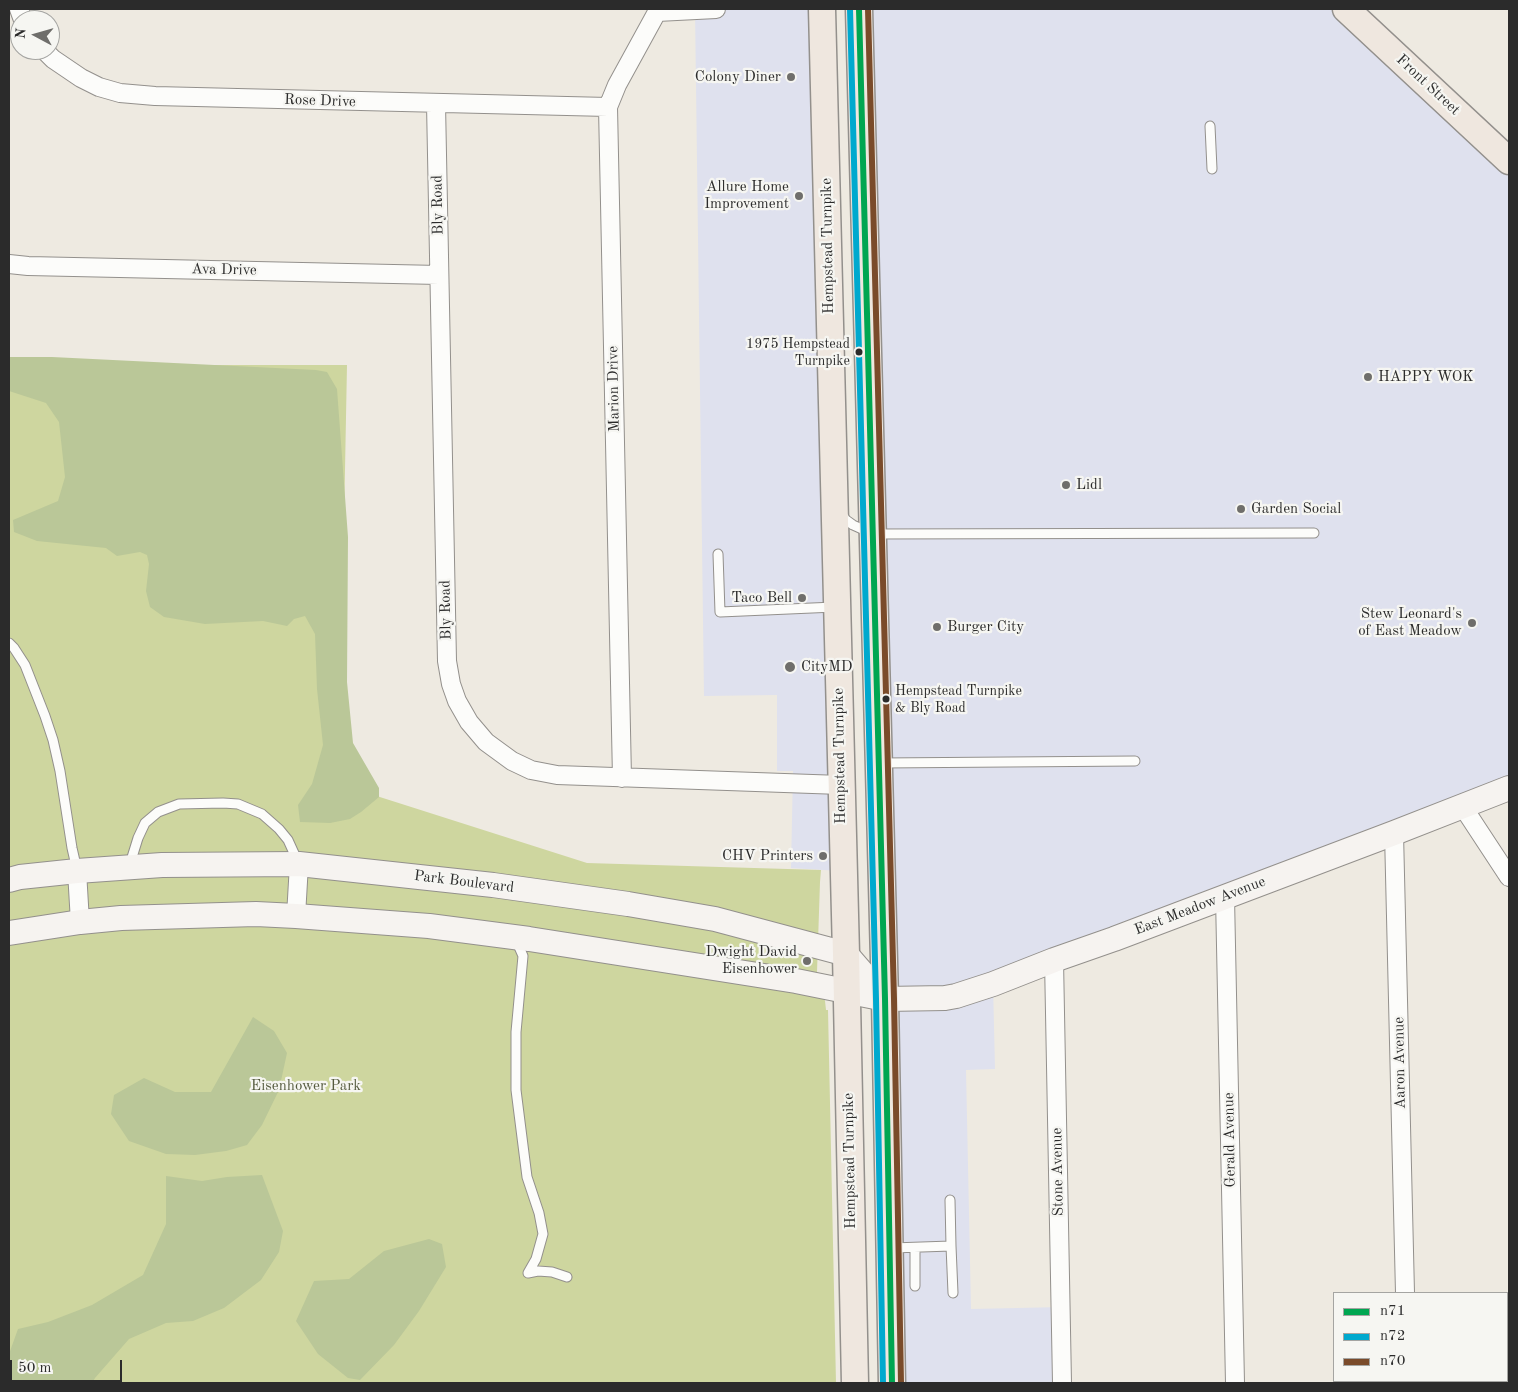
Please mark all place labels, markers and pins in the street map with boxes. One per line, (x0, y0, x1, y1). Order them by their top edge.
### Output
place label: Colony Diner (695, 68, 781, 86)
marker: Colony Diner (785, 71, 797, 83)
place label: Allure Home Improvement (704, 178, 789, 213)
marker: Allure Home Improvement (793, 190, 805, 202)
place label: 1975 Hempstead Turnpike (746, 336, 850, 368)
marker: 1975 Hempstead Turnpike (854, 347, 864, 357)
place label: HAPPY WOK (1378, 368, 1474, 386)
marker: HAPPY WOK (1362, 371, 1374, 383)
place label: Lidl (1076, 476, 1102, 494)
marker: Lidl (1060, 479, 1072, 491)
place label: Garden Social (1251, 500, 1341, 518)
marker: Garden Social (1235, 503, 1247, 515)
place label: Taco Bell (731, 589, 792, 607)
marker: Taco Bell (796, 592, 808, 604)
place label: Stew Leonard's of East Meadow (1358, 605, 1462, 640)
marker: Stew Leonard's of East Meadow (1466, 617, 1478, 629)
place label: Burger City (947, 618, 1024, 636)
marker: Burger City (931, 621, 943, 633)
place label: CityMD (801, 658, 853, 676)
marker: CityMD (783, 660, 797, 674)
place label: Hempstead Turnpike & Bly Road (895, 683, 1022, 716)
marker: Hempstead Turnpike & Bly Road (881, 694, 891, 704)
place label: CHV Printers (722, 847, 813, 865)
marker: CHV Printers (817, 850, 829, 862)
place label: Dwight David Eisenhower (705, 943, 797, 978)
marker: Dwight David Eisenhower (801, 955, 813, 967)

